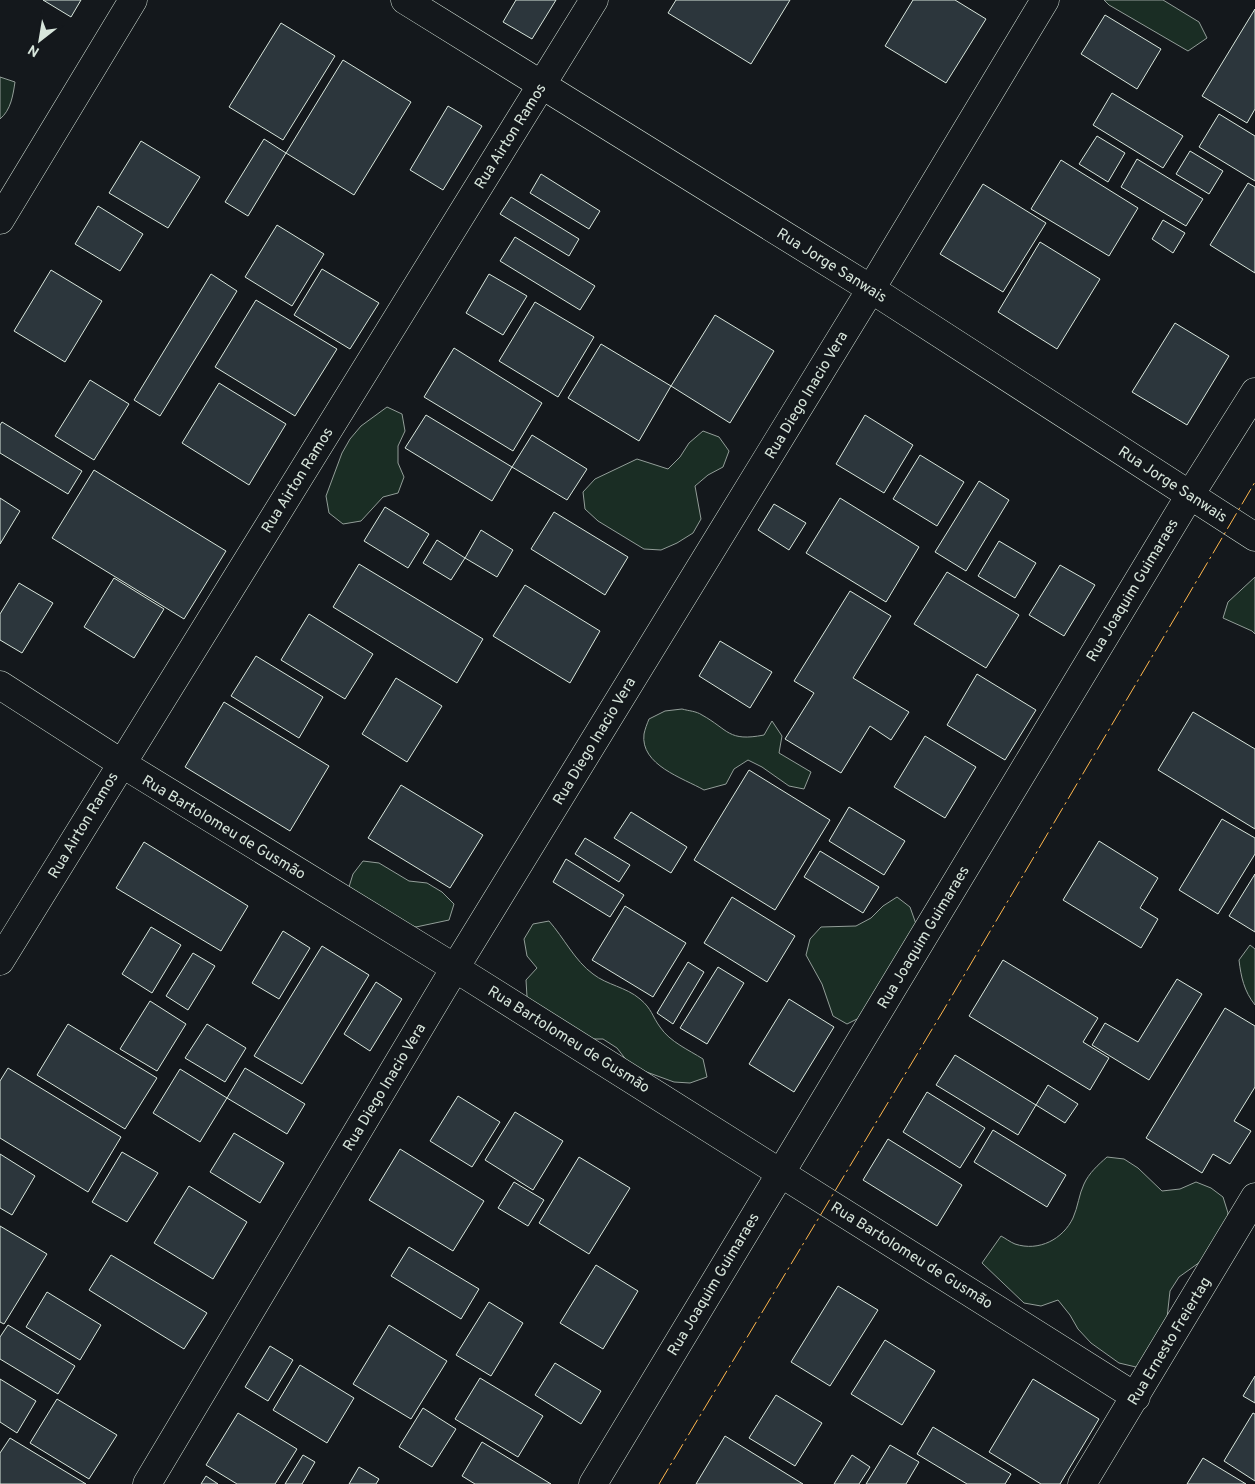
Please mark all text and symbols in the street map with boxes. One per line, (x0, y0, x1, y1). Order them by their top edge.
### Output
north arrow (15, 15, 65, 65)
text: N (25, 40, 43, 60)
street label: Rua Airton Ramos (471, 80, 551, 193)
street label: Rua Jorge Sanwais (773, 225, 890, 308)
street label: Rua Diego Inacio Vera (762, 328, 853, 463)
street label: Rua Airton Ramos (258, 424, 338, 537)
street label: Rua Jorge Sanwais (1114, 443, 1230, 528)
street label: Rua Joaquim Guimaraes (1083, 516, 1184, 666)
street label: Rua Diego Inacio Vera (550, 674, 641, 809)
street label: Rua Airton Ramos (45, 769, 124, 883)
street label: Rua Bartolomeu de Gusmão (138, 772, 309, 885)
street label: Rua Joaquim Guimaraes (874, 863, 975, 1013)
street label: Rua Bartolomeu de Gusmão (484, 982, 653, 1098)
street label: Rua Diego Inacio Vera (340, 1020, 431, 1155)
street label: Rua Bartolomeu de Gusmão (827, 1198, 996, 1314)
street label: Rua Joaquim Guimaraes (664, 1210, 765, 1360)
street label: Rua Ernesto Freiertag (1124, 1274, 1216, 1409)

